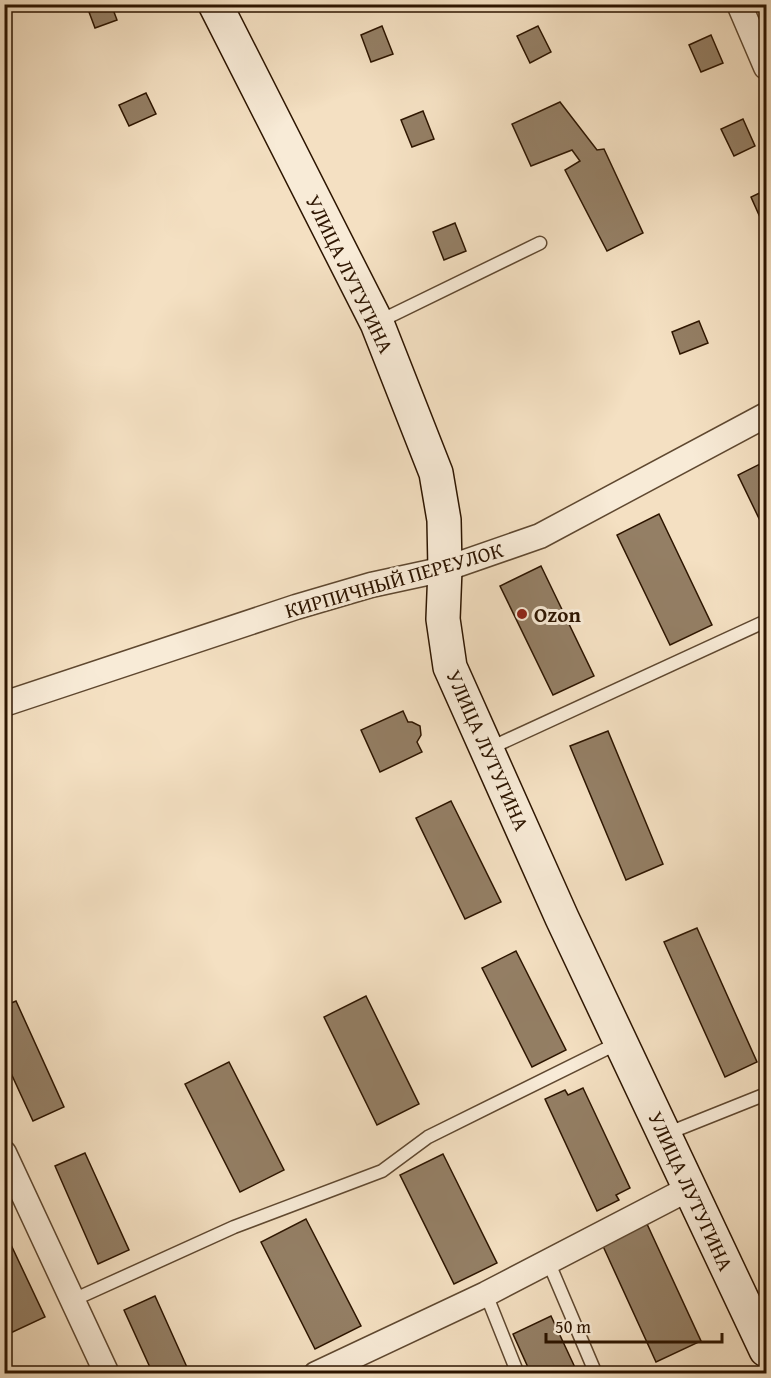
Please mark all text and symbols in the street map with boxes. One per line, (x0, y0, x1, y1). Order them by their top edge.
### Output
street label: УЛИЦА ЛУТУГИНА (298, 190, 402, 359)
street label: КИРПИЧНЫЙ ПЕРЕУЛОК (281, 534, 507, 626)
place label: Ozon (534, 599, 581, 630)
marker: Ozon (515, 607, 529, 621)
street label: УЛИЦА ЛУТУГИНА (439, 665, 537, 836)
street label: УЛИЦА ЛУТУГИНА (640, 1106, 742, 1276)
scale bar (546, 1306, 722, 1344)
text: 50 m (555, 1313, 591, 1340)

